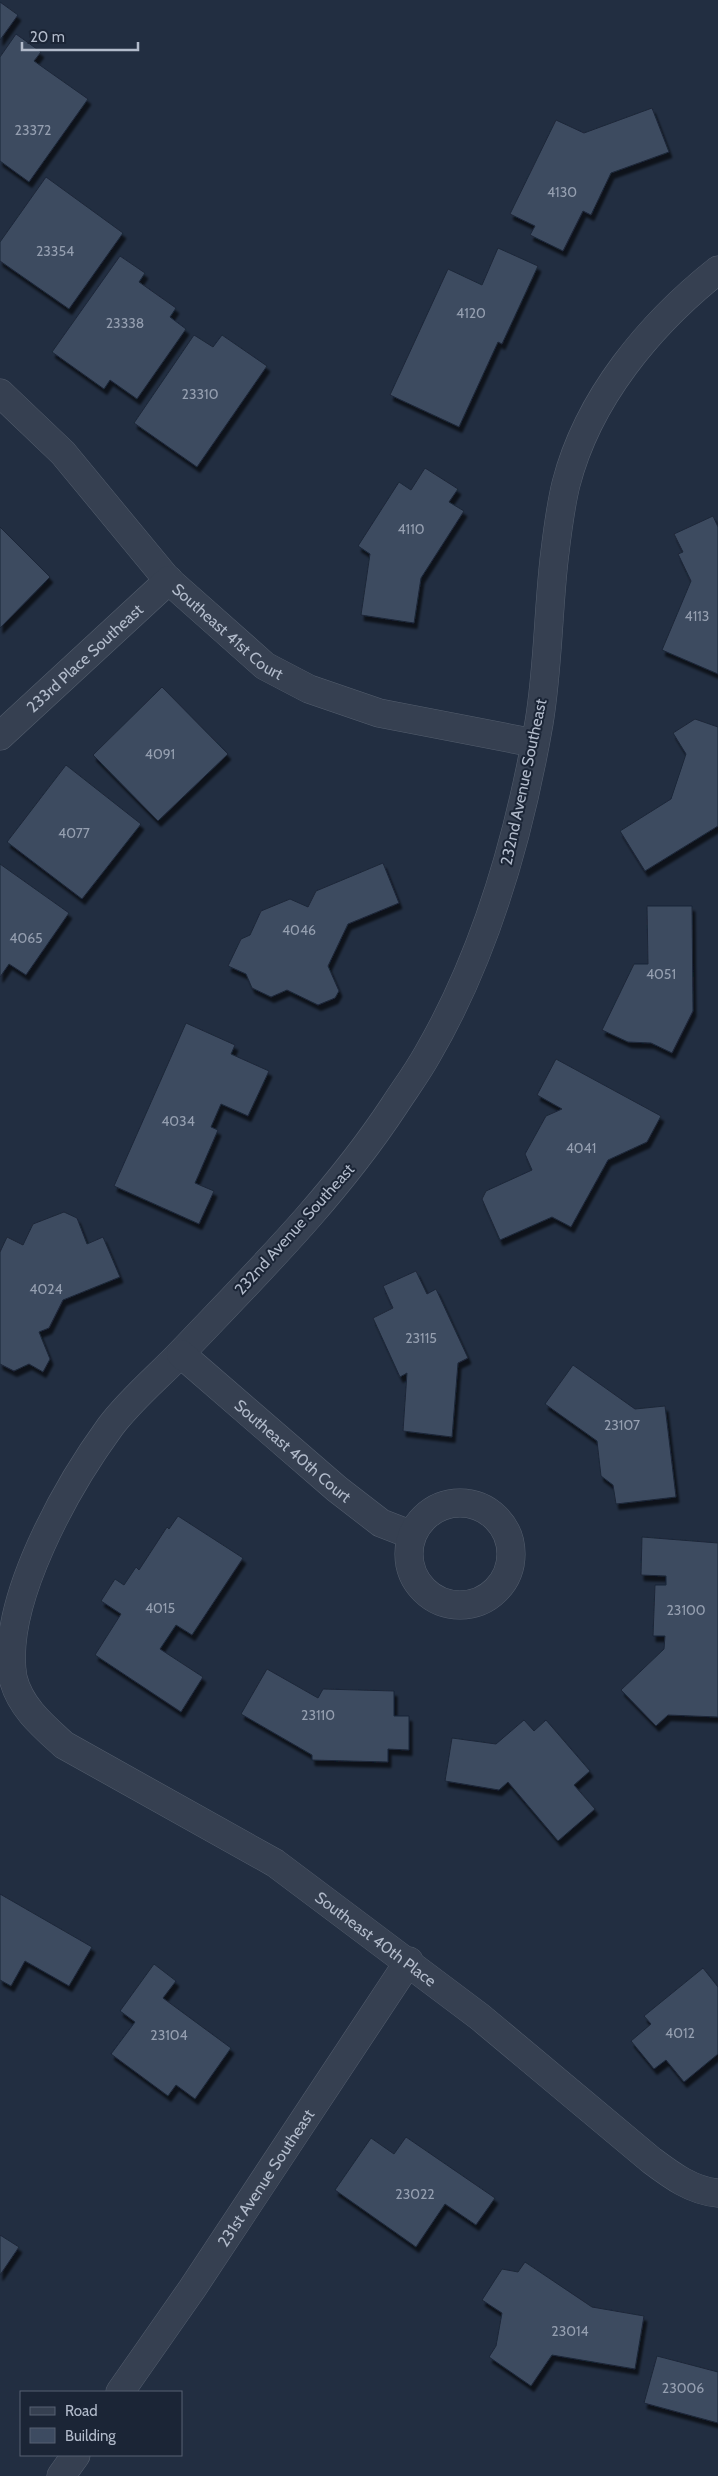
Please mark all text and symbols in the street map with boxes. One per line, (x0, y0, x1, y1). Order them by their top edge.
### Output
scale bar (22, 20, 139, 52)
text: 20 m (30, 28, 65, 46)
house number: 23372 (15, 121, 51, 139)
house number: 4130 (547, 183, 577, 201)
house number: 23354 (36, 242, 74, 260)
house number: 4120 (456, 304, 486, 322)
house number: 23338 (106, 314, 144, 332)
house number: 23310 (182, 385, 219, 403)
house number: 4110 (398, 520, 425, 538)
street label: Southeast 41st Court (168, 579, 287, 684)
street label: 233rd Place Southeast (23, 600, 147, 717)
house number: 4113 (685, 607, 709, 625)
street label: 232nd Avenue Southeast (497, 697, 551, 867)
house number: 4091 (145, 745, 175, 763)
house number: 4077 (58, 824, 90, 842)
house number: 4046 (282, 921, 316, 939)
house number: 4065 (9, 929, 43, 947)
house number: 4051 (646, 965, 676, 983)
house number: 4034 (161, 1112, 195, 1130)
house number: 4041 (566, 1139, 596, 1157)
street label: 232nd Avenue Southeast (231, 1159, 359, 1299)
house number: 4024 (29, 1280, 63, 1298)
house number: 23115 (405, 1329, 437, 1347)
street label: Southeast 40th Court (231, 1396, 355, 1507)
house number: 23107 (604, 1416, 640, 1434)
house number: 4015 (145, 1599, 175, 1617)
house number: 23100 (666, 1601, 706, 1619)
house number: 23110 (301, 1706, 335, 1724)
street label: Southeast 40th Place (311, 1888, 440, 1991)
house number: 4012 (665, 2024, 695, 2042)
house number: 23104 (150, 2026, 188, 2044)
street label: 231st Avenue Southeast (214, 2105, 319, 2250)
house number: 23022 (395, 2185, 435, 2203)
house number: 23014 (551, 2322, 589, 2340)
house number: 23006 (662, 2379, 704, 2397)
legend (20, 2391, 182, 2456)
text: Road (65, 2402, 98, 2420)
text: Building (65, 2427, 116, 2445)

